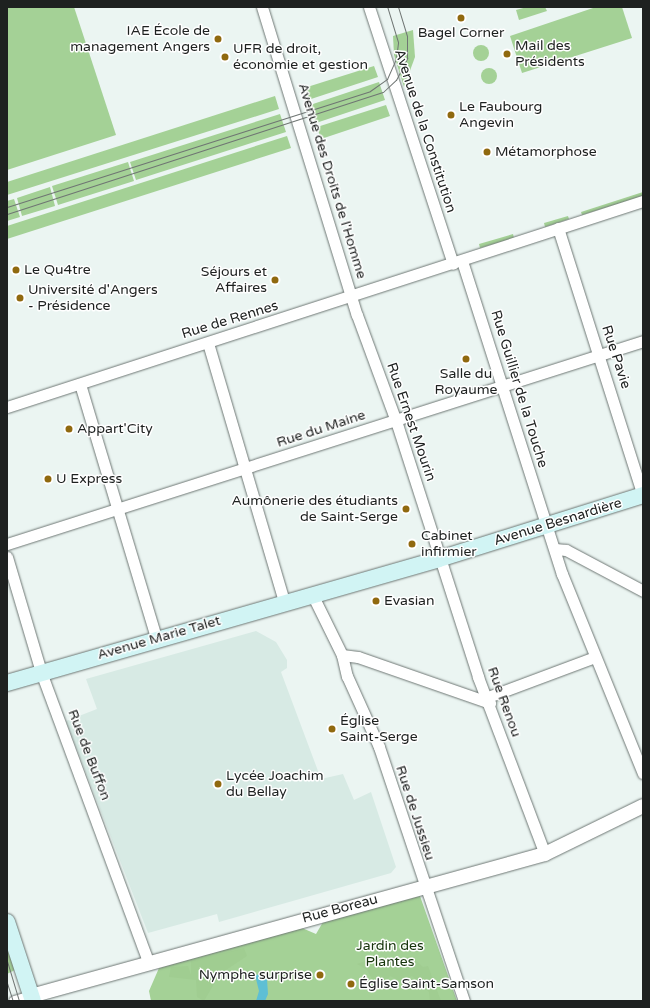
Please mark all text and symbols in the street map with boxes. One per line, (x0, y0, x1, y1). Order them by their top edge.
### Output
marker: Bagel Corner (456, 13, 466, 23)
place label: IAE École de management Angers (70, 23, 210, 56)
place label: Bagel Corner (418, 25, 504, 41)
marker: IAE École de management Angers (213, 34, 223, 44)
place label: Mail des Présidents (515, 38, 585, 70)
place label: UFR de droit, économie et gestion (233, 41, 368, 74)
street label: Avenue de la Constitution (391, 47, 459, 215)
marker: Mail des Présidents (502, 49, 512, 59)
marker: UFR de droit, économie et gestion (220, 52, 230, 62)
street label: Avenue des Droits de l'Homme (294, 81, 370, 281)
place label: Le Faubourg Angevin (459, 99, 542, 132)
marker: Le Faubourg Angevin (446, 110, 456, 120)
place label: Métamorphose (495, 144, 597, 160)
marker: Métamorphose (482, 147, 492, 157)
place label: Le Qu4tre (24, 262, 91, 278)
place label: Séjours et Affaires (201, 264, 267, 296)
marker: Le Qu4tre (11, 265, 21, 275)
marker: Séjours et Affaires (270, 275, 280, 285)
place label: Université d'Angers - Présidence (28, 282, 158, 314)
marker: Université d'Angers - Présidence (15, 293, 25, 303)
street label: Rue de Rennes (180, 297, 280, 343)
street label: Rue Guillier de la Touche (487, 308, 551, 470)
street label: Rue Pavie (598, 323, 634, 391)
marker: Salle du Royaume (461, 354, 471, 364)
street label: Rue Ernest Mourin (383, 361, 439, 483)
place label: Salle du Royaume (435, 366, 497, 398)
street label: Rue du Maine (274, 407, 368, 451)
place label: Appart'City (77, 421, 153, 437)
marker: Appart'City (64, 424, 74, 434)
place label: U Express (56, 471, 122, 487)
marker: U Express (43, 474, 53, 484)
place label: Aumônerie des étudiants de Saint-Serge (231, 493, 398, 526)
street label: Avenue Besnardière (492, 495, 624, 549)
marker: Aumônerie des étudiants de Saint-Serge (401, 504, 411, 514)
place label: Cabinet infirmier (421, 528, 477, 560)
marker: Cabinet infirmier (406, 538, 418, 550)
place label: Evasian (384, 593, 435, 609)
marker: Evasian (371, 596, 381, 606)
street label: Avenue Marie Talet (95, 612, 223, 664)
street label: Rue Renou (484, 665, 524, 739)
street label: Rue de Buffon (64, 707, 114, 803)
place label: Église Saint-Serge (340, 713, 418, 746)
marker: Église Saint-Serge (327, 724, 337, 734)
street label: Rue de Jussieu (392, 763, 438, 863)
place label: Lycée Joachim du Bellay (226, 768, 324, 800)
marker: Lycée Joachim du Bellay (213, 779, 223, 789)
street label: Rue Boreau (300, 891, 380, 927)
park label: Jardin des Plantes (356, 938, 424, 970)
place label: Nymphe surprise (199, 967, 312, 983)
marker: Nymphe surprise (315, 970, 325, 980)
place label: Église Saint-Samson (359, 976, 494, 992)
marker: Église Saint-Samson (346, 979, 356, 989)

